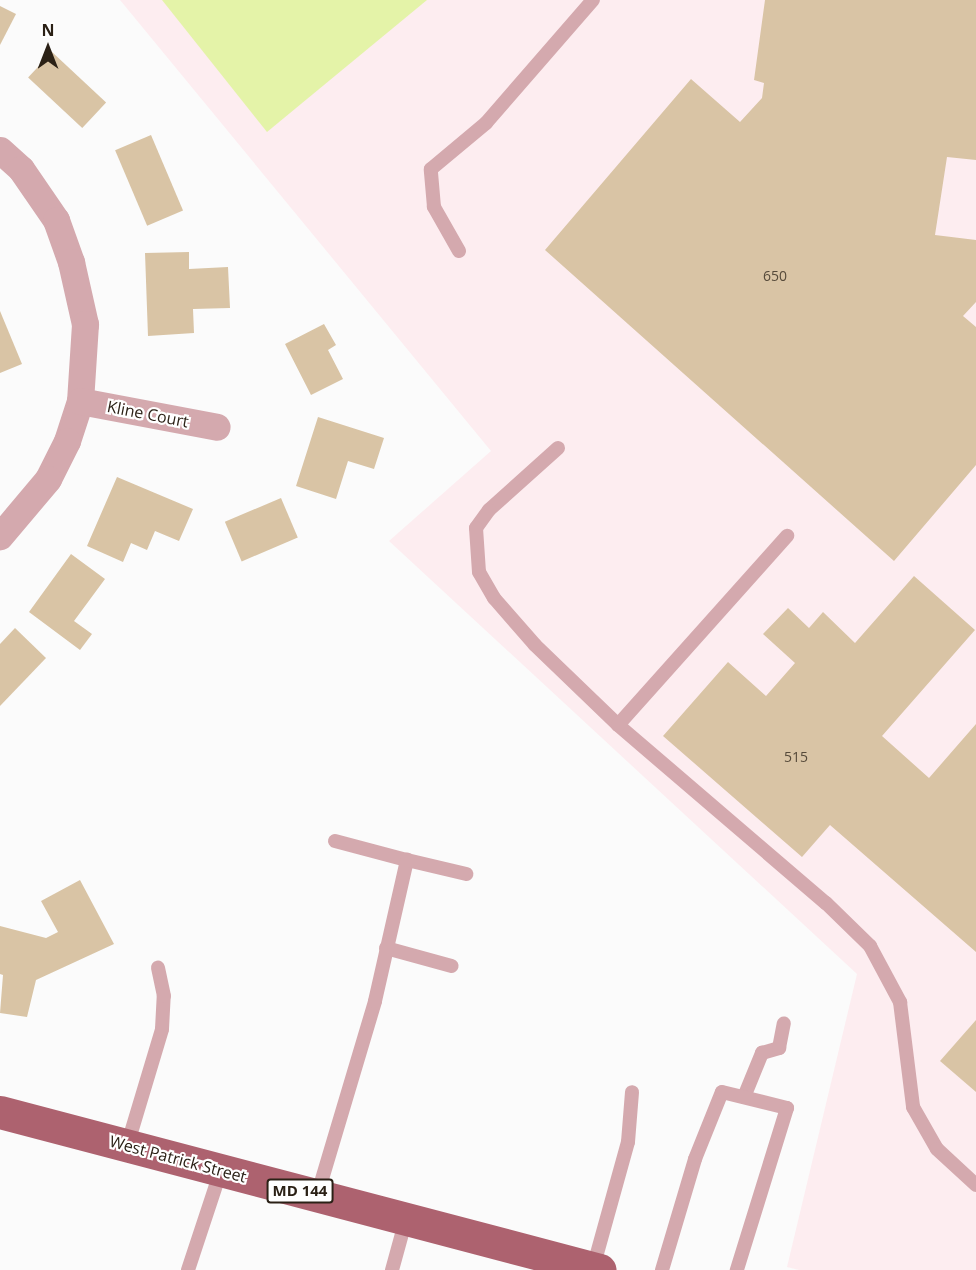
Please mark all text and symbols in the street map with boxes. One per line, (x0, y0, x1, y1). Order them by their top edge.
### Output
north arrow (18, 18, 78, 78)
text: N (41, 19, 55, 41)
house number: 650 (763, 268, 787, 284)
street label: Kline Court (106, 397, 190, 431)
house number: 515 (784, 749, 808, 765)
street label: West Patrick Street (107, 1131, 249, 1187)
road number: MD 144 (266, 1179, 334, 1203)

